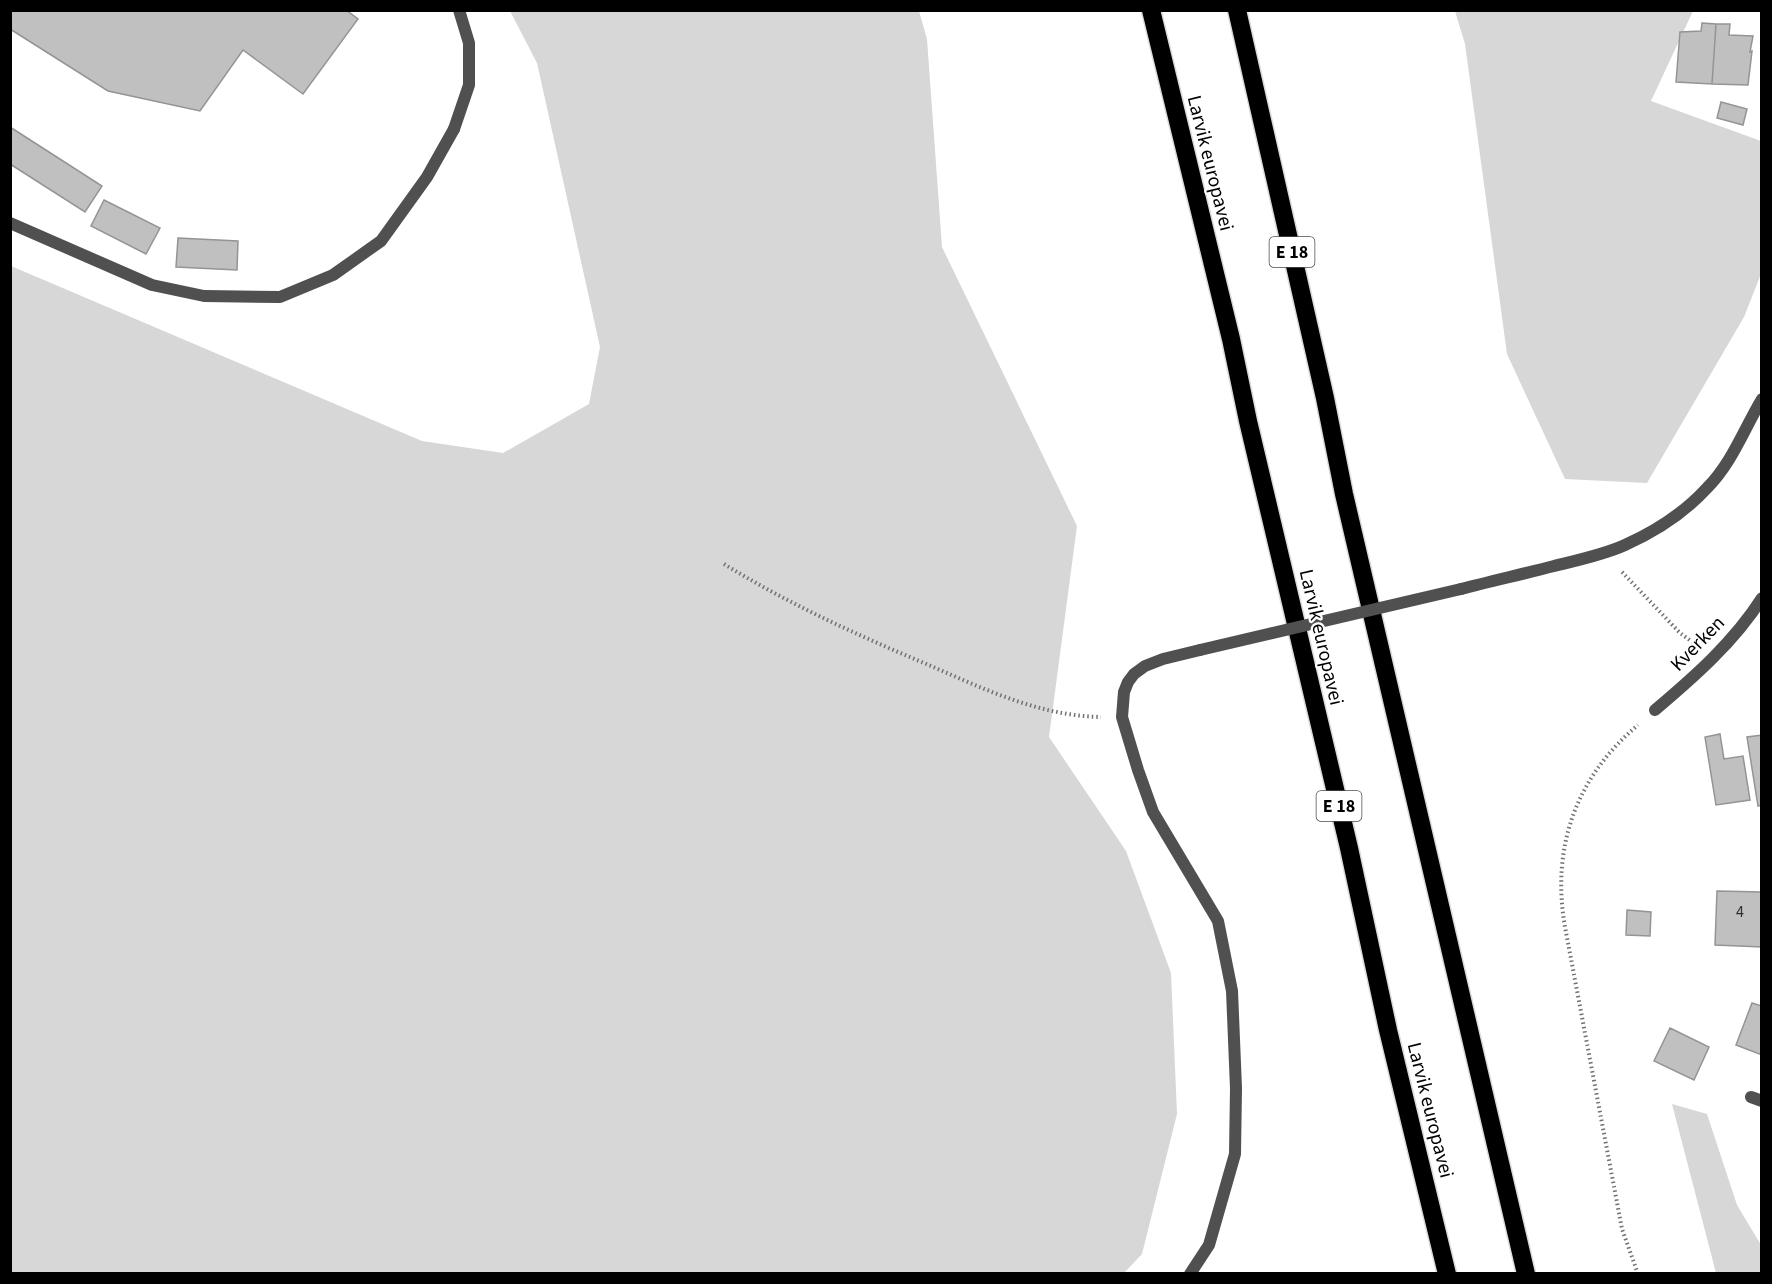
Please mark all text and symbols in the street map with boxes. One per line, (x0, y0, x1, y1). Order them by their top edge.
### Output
street label: Larvik europavei (1180, 93, 1240, 234)
road number: E 18 (1270, 237, 1314, 267)
street label: Larvik europavei (1292, 566, 1350, 708)
street label: Kverken (1664, 610, 1731, 678)
road number: E 18 (1316, 791, 1362, 821)
house number: 4 (1736, 901, 1744, 923)
street label: Larvik europavei (1400, 1040, 1460, 1181)

